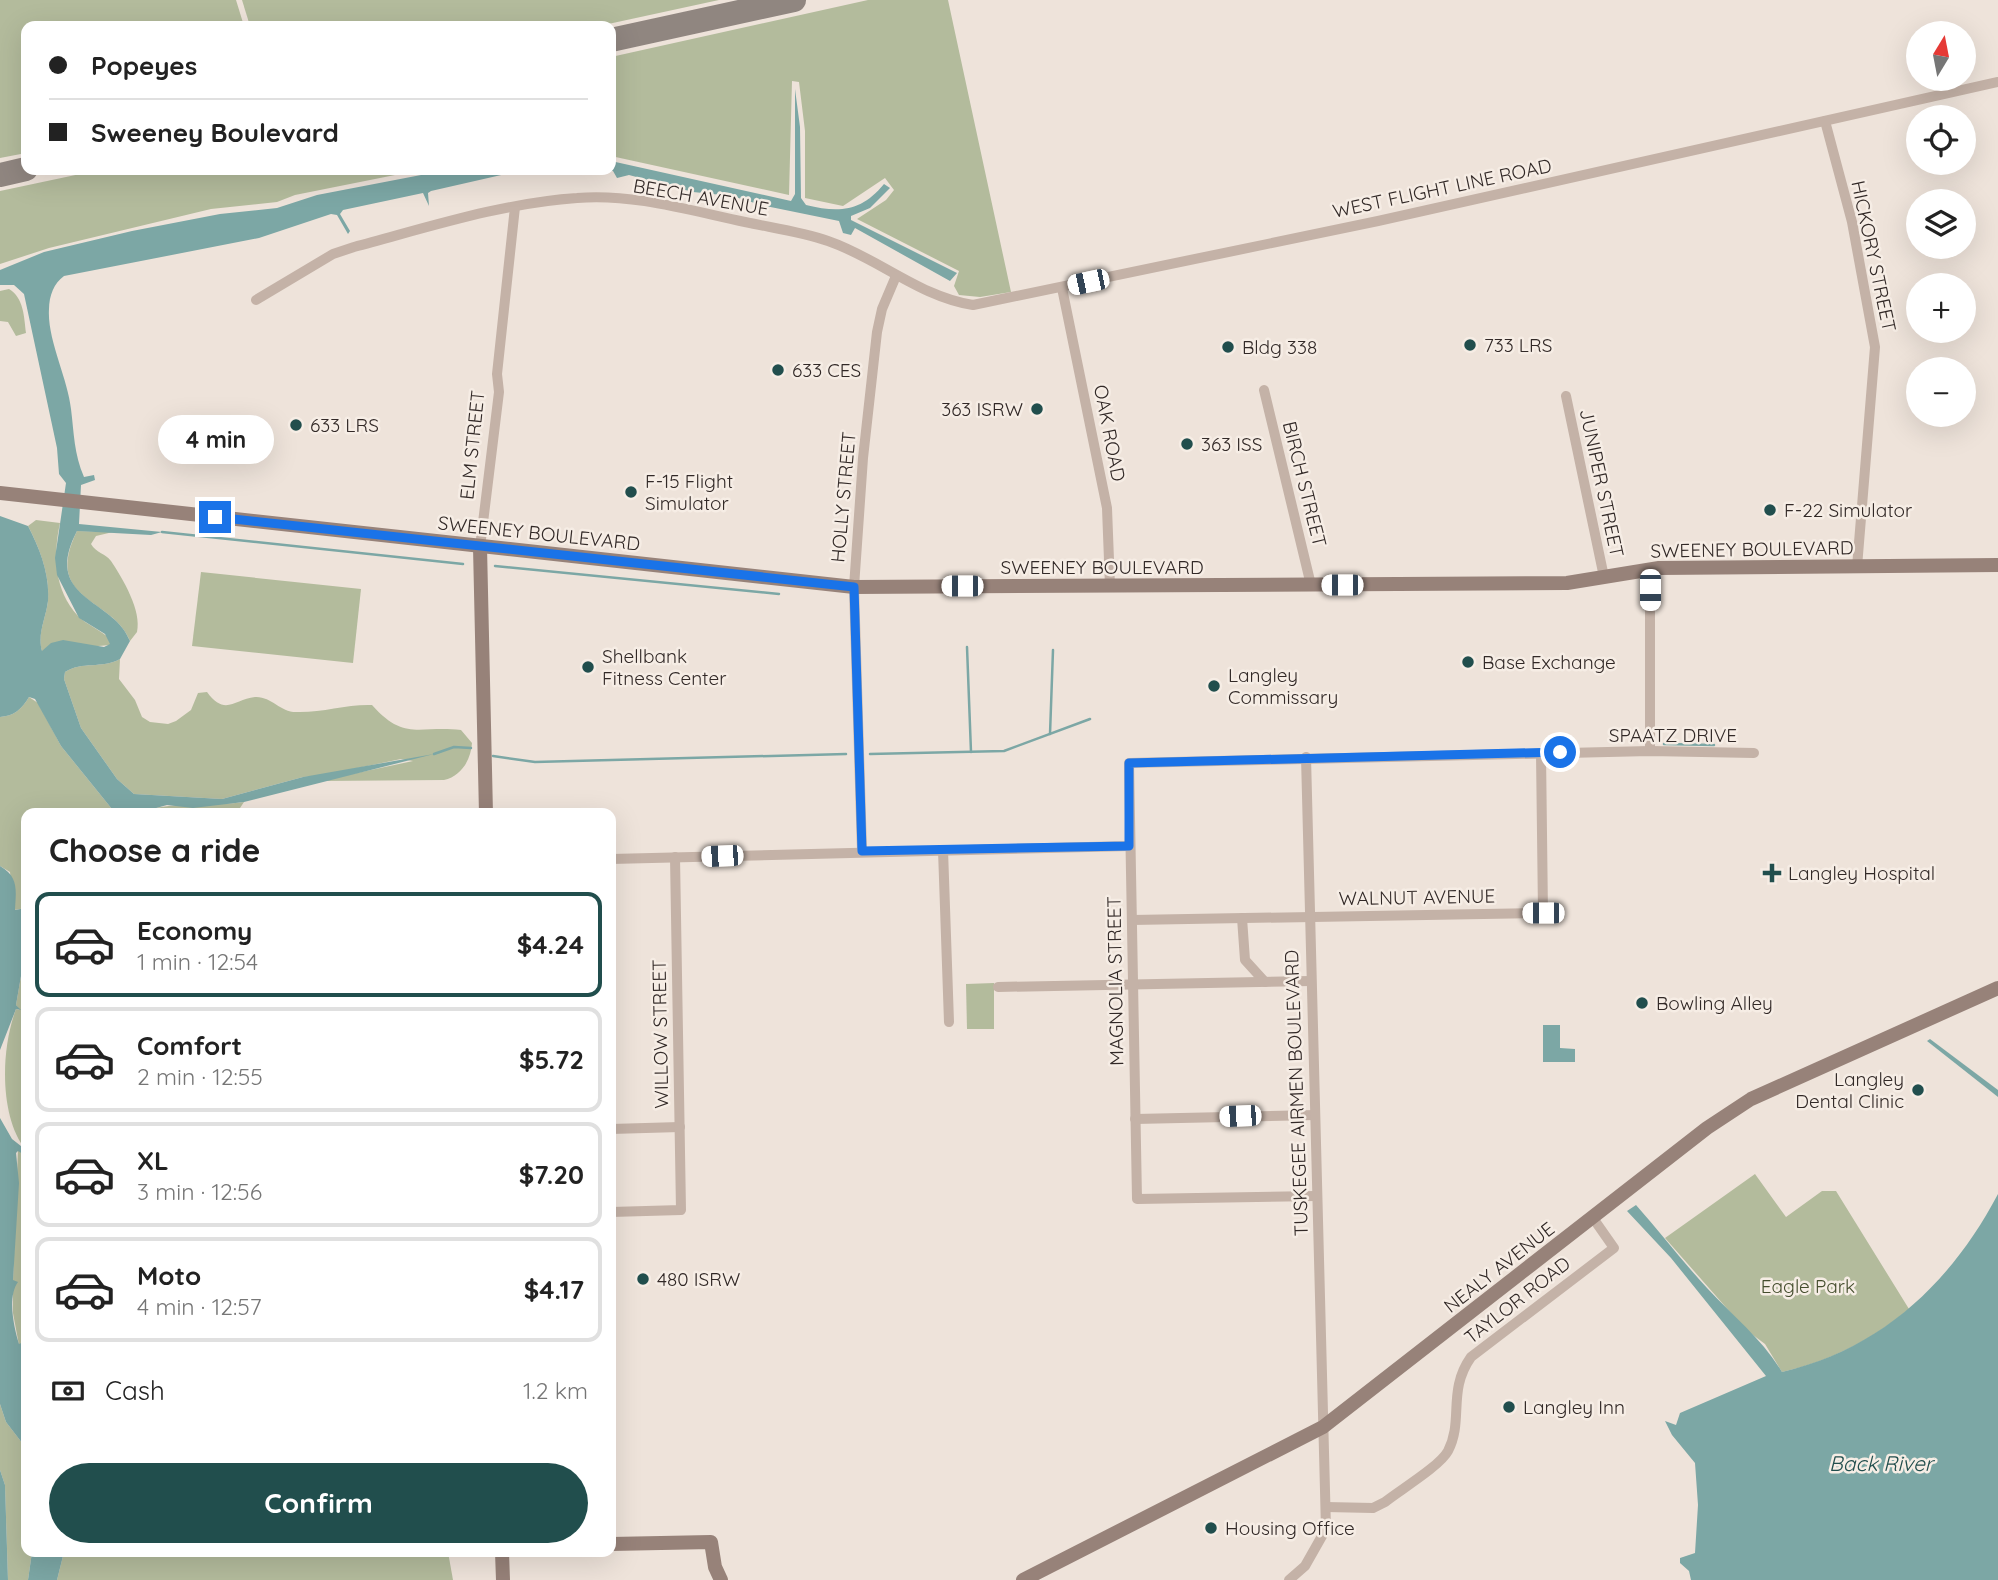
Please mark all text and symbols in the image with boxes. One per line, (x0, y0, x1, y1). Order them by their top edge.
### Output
north arrow (1906, 21, 1976, 91)
map controls (1906, 21, 1976, 427)
text: Popeyes (91, 49, 197, 82)
button: locate (1906, 105, 1976, 175)
text: Sweeney Boulevard (91, 116, 339, 149)
street label: WEST FLIGHT LINE ROAD (1330, 153, 1554, 223)
street label: BEECH AVENUE (631, 173, 771, 221)
street label: HICKORY STREET (1846, 178, 1902, 334)
button: layers (1906, 189, 1976, 259)
car (1066, 267, 1111, 297)
button: + (1906, 273, 1976, 343)
place label: 733 LRS (1484, 333, 1552, 357)
place label: Bldg 338 (1242, 335, 1317, 359)
marker: 733 LRS (1462, 337, 1478, 353)
marker: Bldg 338 (1220, 339, 1236, 355)
button: − (1906, 357, 1976, 427)
place label: 633 CES (792, 358, 861, 382)
marker: 633 CES (770, 362, 786, 378)
street label: OAK ROAD (1089, 383, 1131, 483)
street label: ELM STREET (454, 389, 490, 501)
place label: 363 ISRW (941, 397, 1023, 421)
marker: 363 ISRW (1029, 401, 1045, 417)
street label: JUNIPER STREET (1575, 407, 1629, 559)
place label: 633 LRS (310, 413, 379, 437)
callout: 4 min (157, 416, 273, 464)
marker: 633 LRS (288, 417, 304, 433)
street label: BIRCH STREET (1278, 419, 1332, 549)
text: 4 min (186, 425, 246, 454)
street label: HOLLY STREET (825, 431, 861, 563)
place label: 363 ISS (1201, 432, 1262, 456)
marker: 363 ISS (1179, 436, 1195, 452)
place label: F-15 Flight Simulator (645, 469, 733, 515)
marker: F-15 Flight Simulator (623, 484, 639, 500)
place label: F-22 Simulator (1784, 498, 1913, 522)
route end (199, 501, 231, 533)
marker: F-22 Simulator (1762, 502, 1778, 518)
street label: SWEENEY BOULEVARD (437, 510, 641, 556)
street label: SWEENEY BOULEVARD (1650, 535, 1854, 563)
street label: SWEENEY BOULEVARD (1000, 555, 1204, 579)
car (1640, 569, 1661, 611)
car (1322, 575, 1364, 596)
car (942, 576, 984, 597)
place label: Shellbank Fitness Center (602, 644, 727, 690)
place label: Base Exchange (1482, 650, 1616, 674)
marker: Base Exchange (1460, 654, 1476, 670)
marker: Shellbank Fitness Center (580, 659, 596, 675)
place label: Langley Commissary (1228, 663, 1338, 709)
marker: Langley Commissary (1206, 678, 1222, 694)
street label: SPAATZ DRIVE (1609, 723, 1737, 747)
route start (1544, 736, 1576, 768)
text: Choose a ride (49, 830, 261, 870)
car (701, 845, 744, 867)
place label: Langley Hospital (1788, 861, 1935, 885)
marker: Langley Hospital (1762, 863, 1782, 883)
street label: WALNUT AVENUE (1339, 884, 1495, 910)
street label: MAGNOLIA STREET (1102, 896, 1128, 1066)
car (1523, 903, 1565, 924)
icon: car (53, 913, 116, 976)
text: Economy (137, 914, 252, 947)
text: $4.24 (517, 928, 584, 961)
text: 1 min · 12:54 (137, 947, 258, 976)
street label: TUSKEGEE AIRMEN BOULEVARD (1279, 949, 1313, 1237)
street label: WILLOW STREET (647, 959, 673, 1109)
place label: Bowling Alley (1656, 991, 1773, 1015)
marker: Bowling Alley (1634, 995, 1650, 1011)
icon: car (53, 1028, 116, 1091)
text: Comfort (137, 1029, 242, 1062)
text: $5.72 (519, 1043, 584, 1076)
text: 2 min · 12:55 (137, 1062, 263, 1091)
place label: Langley Dental Clinic (1795, 1067, 1904, 1113)
marker: Langley Dental Clinic (1910, 1082, 1926, 1098)
car (1219, 1105, 1262, 1127)
icon: car (53, 1143, 116, 1206)
text: XL (137, 1144, 169, 1177)
text: $7.20 (519, 1158, 584, 1191)
text: 3 min · 12:56 (137, 1177, 262, 1206)
street label: NEALY AVENUE (1439, 1216, 1559, 1318)
street label: TAYLOR ROAD (1459, 1251, 1575, 1349)
icon: car (53, 1258, 116, 1321)
text: Moto (137, 1259, 201, 1292)
place label: 480 ISRW (657, 1267, 740, 1291)
marker: 480 ISRW (635, 1271, 651, 1287)
text: $4.17 (524, 1273, 584, 1306)
park label: Eagle Park (1761, 1274, 1855, 1298)
text: 4 min · 12:57 (137, 1292, 262, 1321)
icon: cash (49, 1372, 87, 1410)
text: Cash (105, 1374, 165, 1407)
text: 1.2 km (523, 1376, 588, 1405)
place label: Langley Inn (1523, 1395, 1625, 1419)
marker: Langley Inn (1501, 1399, 1517, 1415)
water label: Back River (1829, 1450, 1936, 1476)
button: Confirm (49, 1463, 588, 1543)
place label: Housing Office (1225, 1516, 1355, 1540)
marker: Housing Office (1203, 1520, 1219, 1536)

